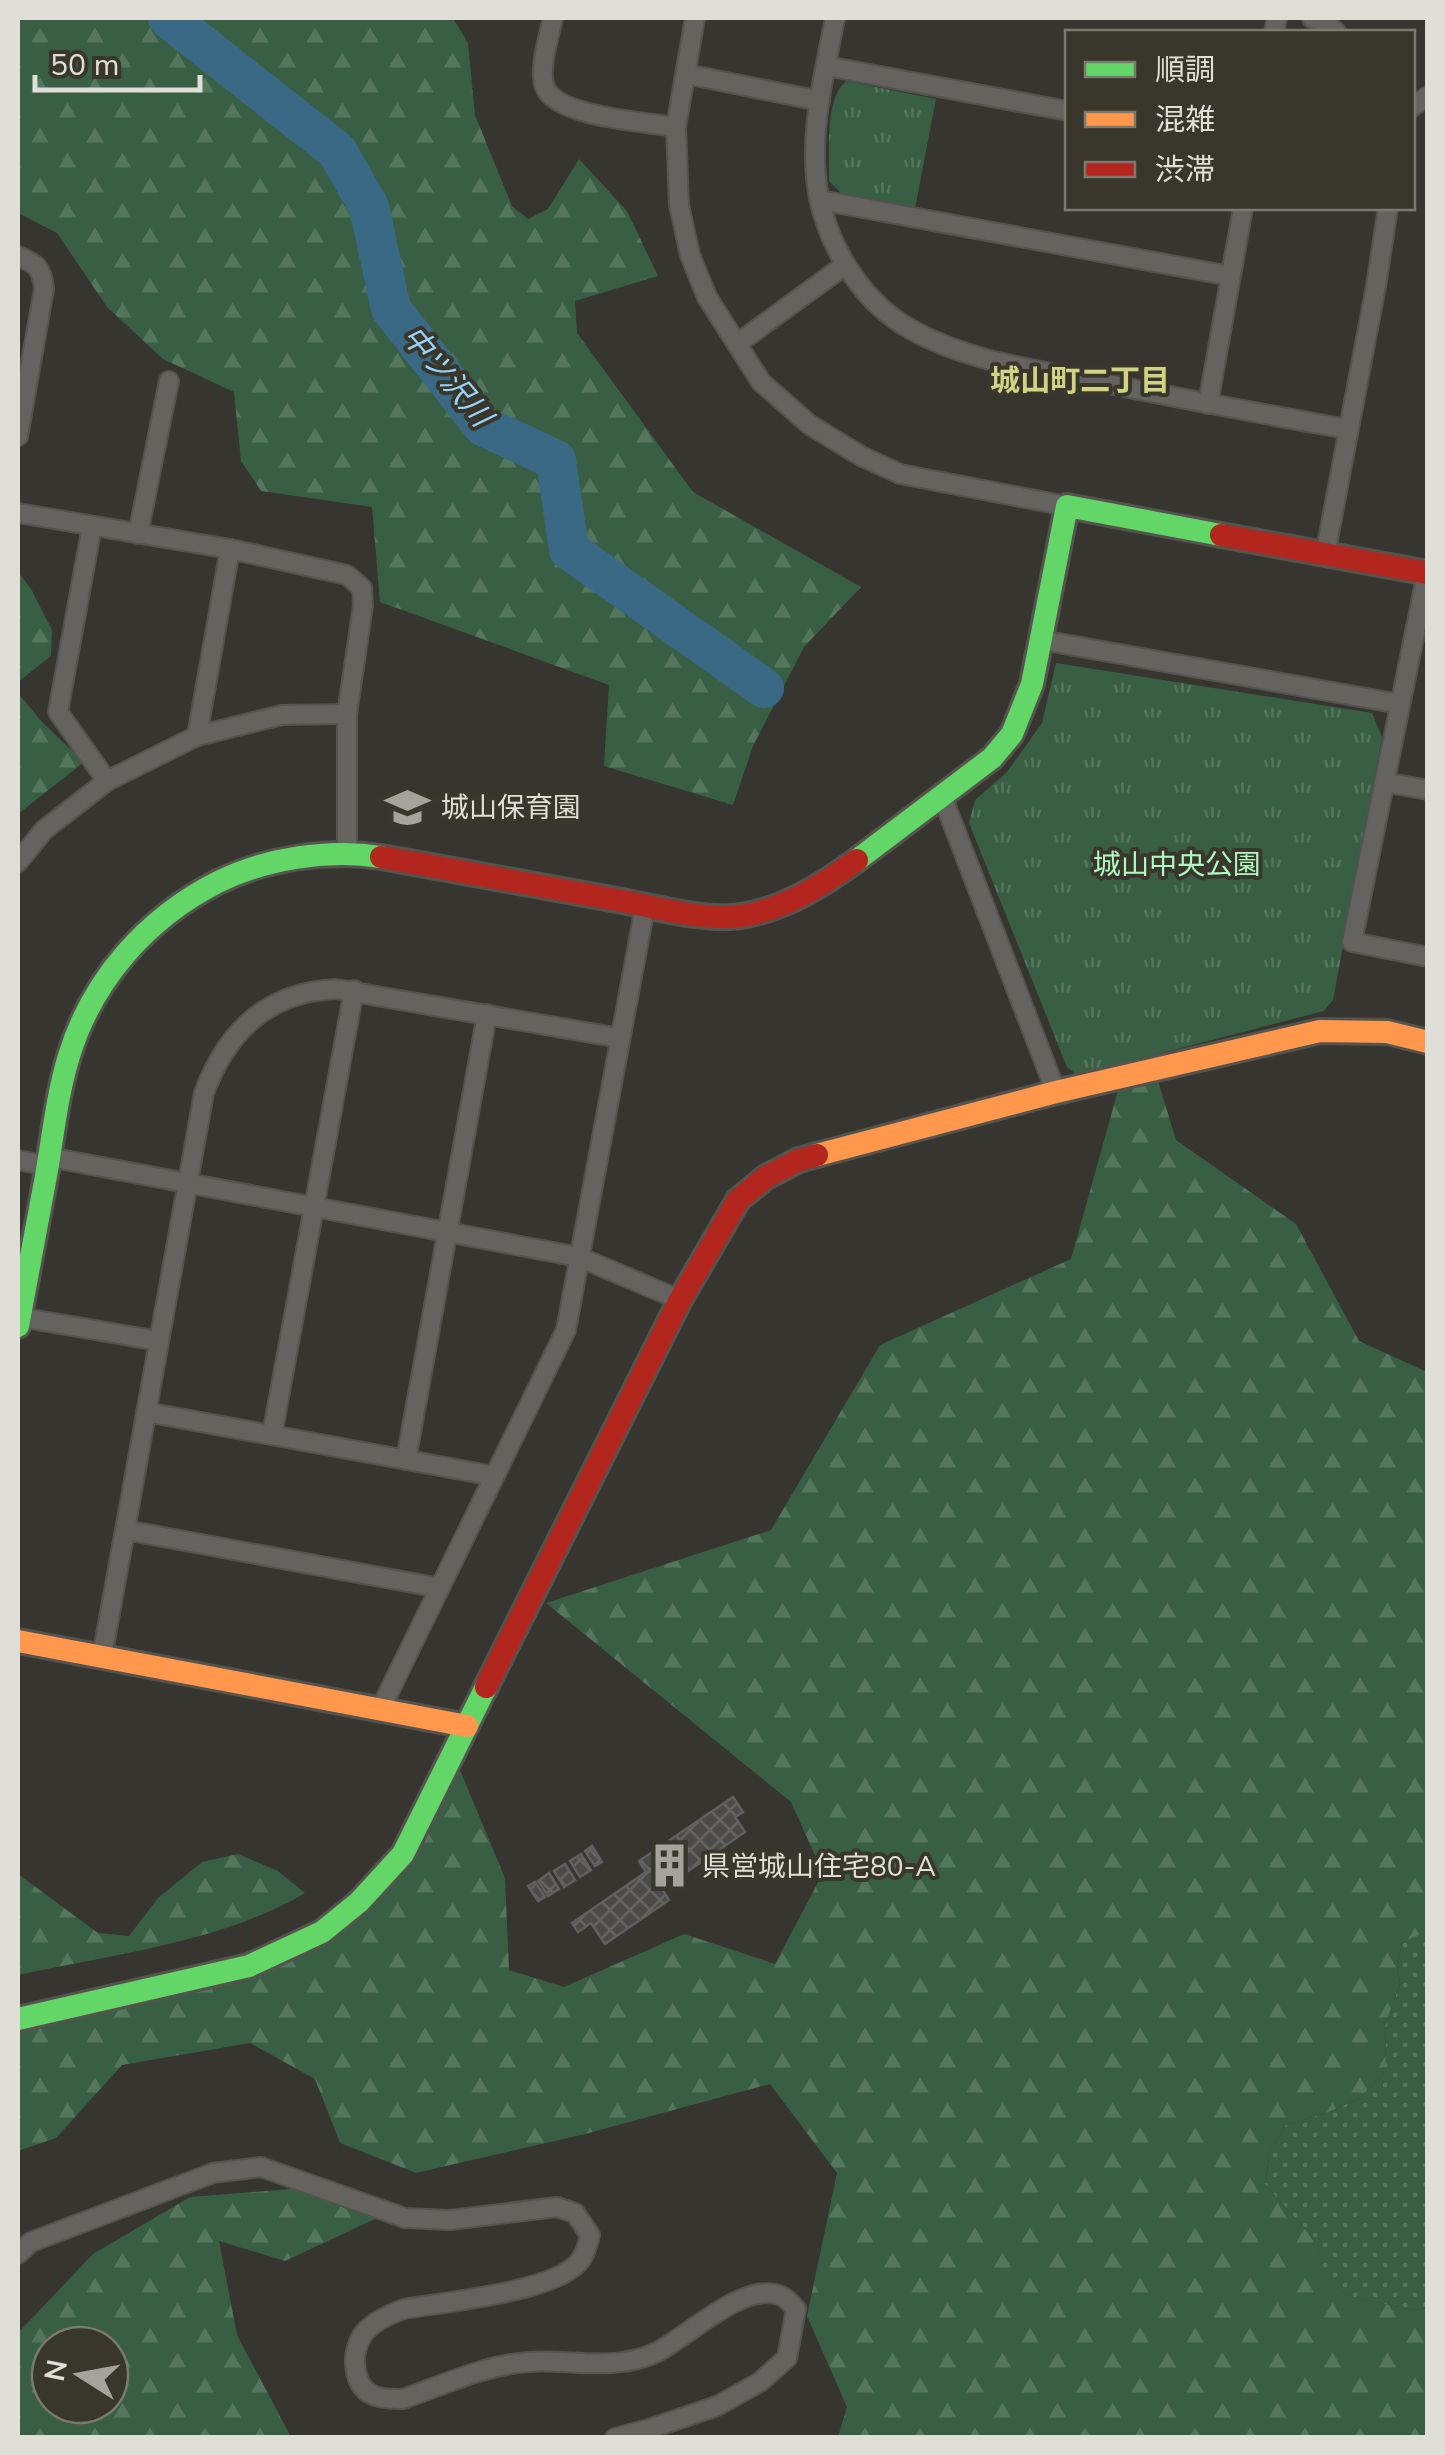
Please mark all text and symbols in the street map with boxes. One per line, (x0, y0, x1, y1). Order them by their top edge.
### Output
scale bar (35, 30, 200, 92)
legend (1065, 30, 1415, 210)
text: 50 m (50, 45, 119, 86)
text: 順調 (1155, 50, 1215, 91)
text: 混雑 (1155, 100, 1215, 141)
text: 渋滞 (1155, 150, 1215, 191)
water label: 中ツ沢川 (392, 317, 503, 438)
district label: 城山町二丁目 (990, 361, 1170, 402)
school or university icon: 城山保育園 (384, 783, 432, 831)
place label: 城山保育園 (441, 789, 581, 827)
park label: 城山中央公園 (1093, 846, 1261, 884)
building icon: 県営城山住宅80-A (645, 1842, 693, 1890)
place label: 県営城山住宅80-A (702, 1848, 936, 1886)
north arrow (30, 2325, 130, 2425)
text: N (36, 2357, 77, 2384)

